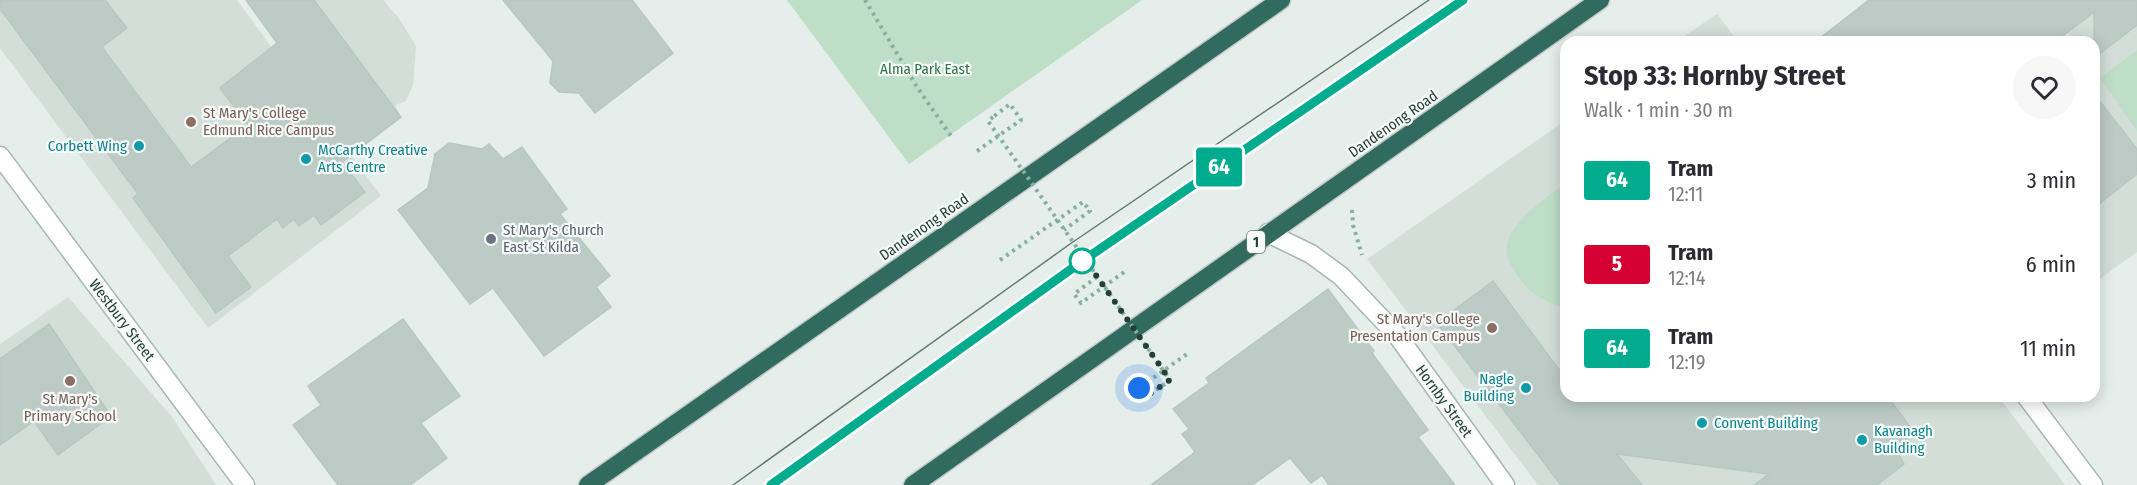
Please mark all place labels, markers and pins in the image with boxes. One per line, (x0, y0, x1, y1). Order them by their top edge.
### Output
place label: St Mary's College Edmund Rice Campus (203, 104, 334, 139)
marker: St Mary's College Edmund Rice Campus (184, 115, 198, 129)
place label: Corbett Wing (48, 137, 127, 155)
marker: Corbett Wing (132, 139, 146, 153)
place label: McCarthy Creative Arts Centre (318, 141, 428, 176)
marker: McCarthy Creative Arts Centre (299, 152, 313, 166)
place label: St Mary's Church East St Kilda (503, 221, 604, 256)
marker: St Mary's Church East St Kilda (484, 232, 498, 246)
unlabelled marker (1069, 248, 1095, 274)
place label: St Mary's College Presentation Campus (1350, 310, 1480, 345)
marker: St Mary's College Presentation Campus (1485, 321, 1499, 335)
place label: Nagle Building (1464, 370, 1514, 405)
marker: St Mary's Primary School (63, 374, 77, 388)
marker: Nagle Building (1519, 381, 1533, 395)
place label: St Mary's Primary School (24, 390, 116, 425)
place label: Convent Building (1714, 414, 1818, 432)
marker: Convent Building (1695, 416, 1709, 430)
place label: Kavanagh Building (1874, 422, 1933, 457)
marker: Kavanagh Building (1855, 433, 1869, 447)

